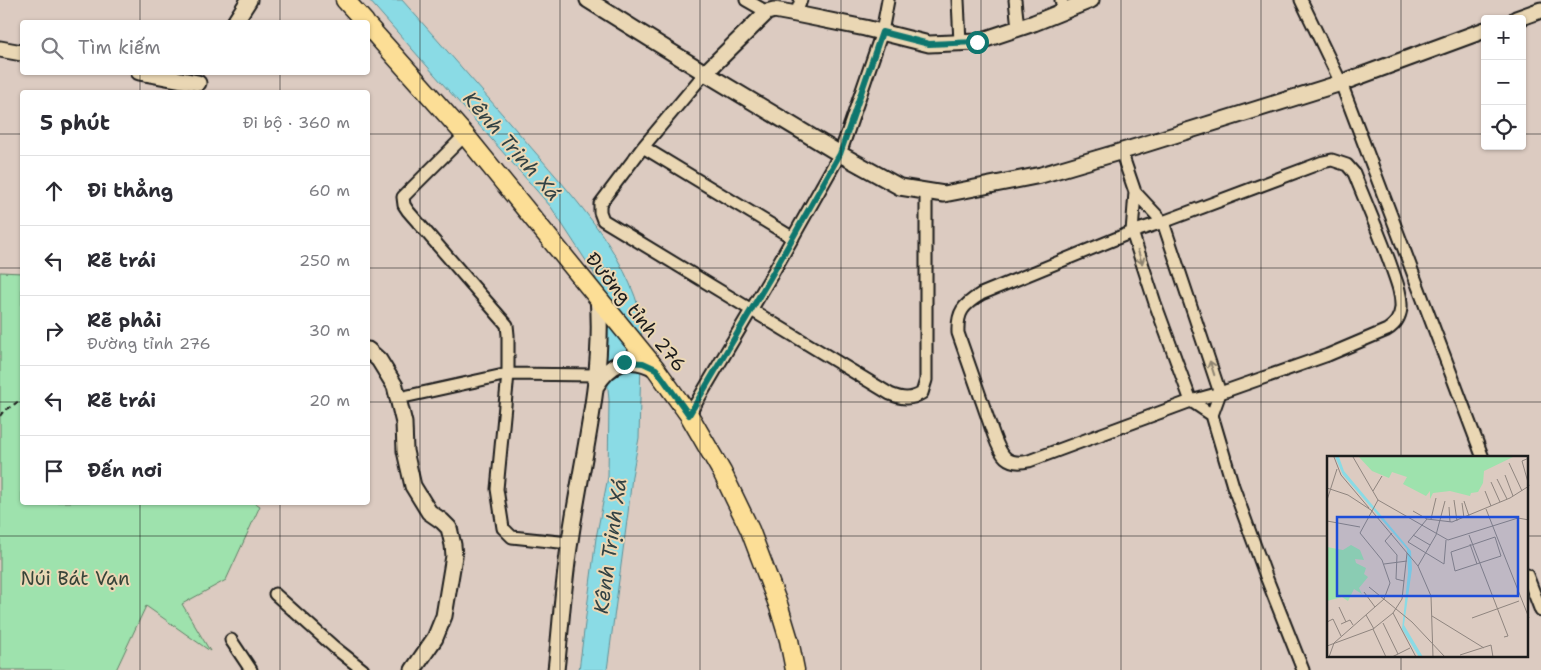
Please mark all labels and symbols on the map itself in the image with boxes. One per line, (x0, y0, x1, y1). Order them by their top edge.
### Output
route start (966, 31, 989, 54)
water label: Kênh Trịnh Xá (457, 86, 567, 206)
street label: Đường tỉnh 276 (580, 247, 692, 377)
one-way arrow (1136, 249, 1146, 265)
route end (613, 351, 636, 374)
one-way arrow (1206, 361, 1216, 377)
inset map (1327, 456, 1528, 658)
water label: Kênh Trịnh Xá (588, 477, 632, 615)
park label: Núi Bát Vạn (20, 566, 130, 591)

